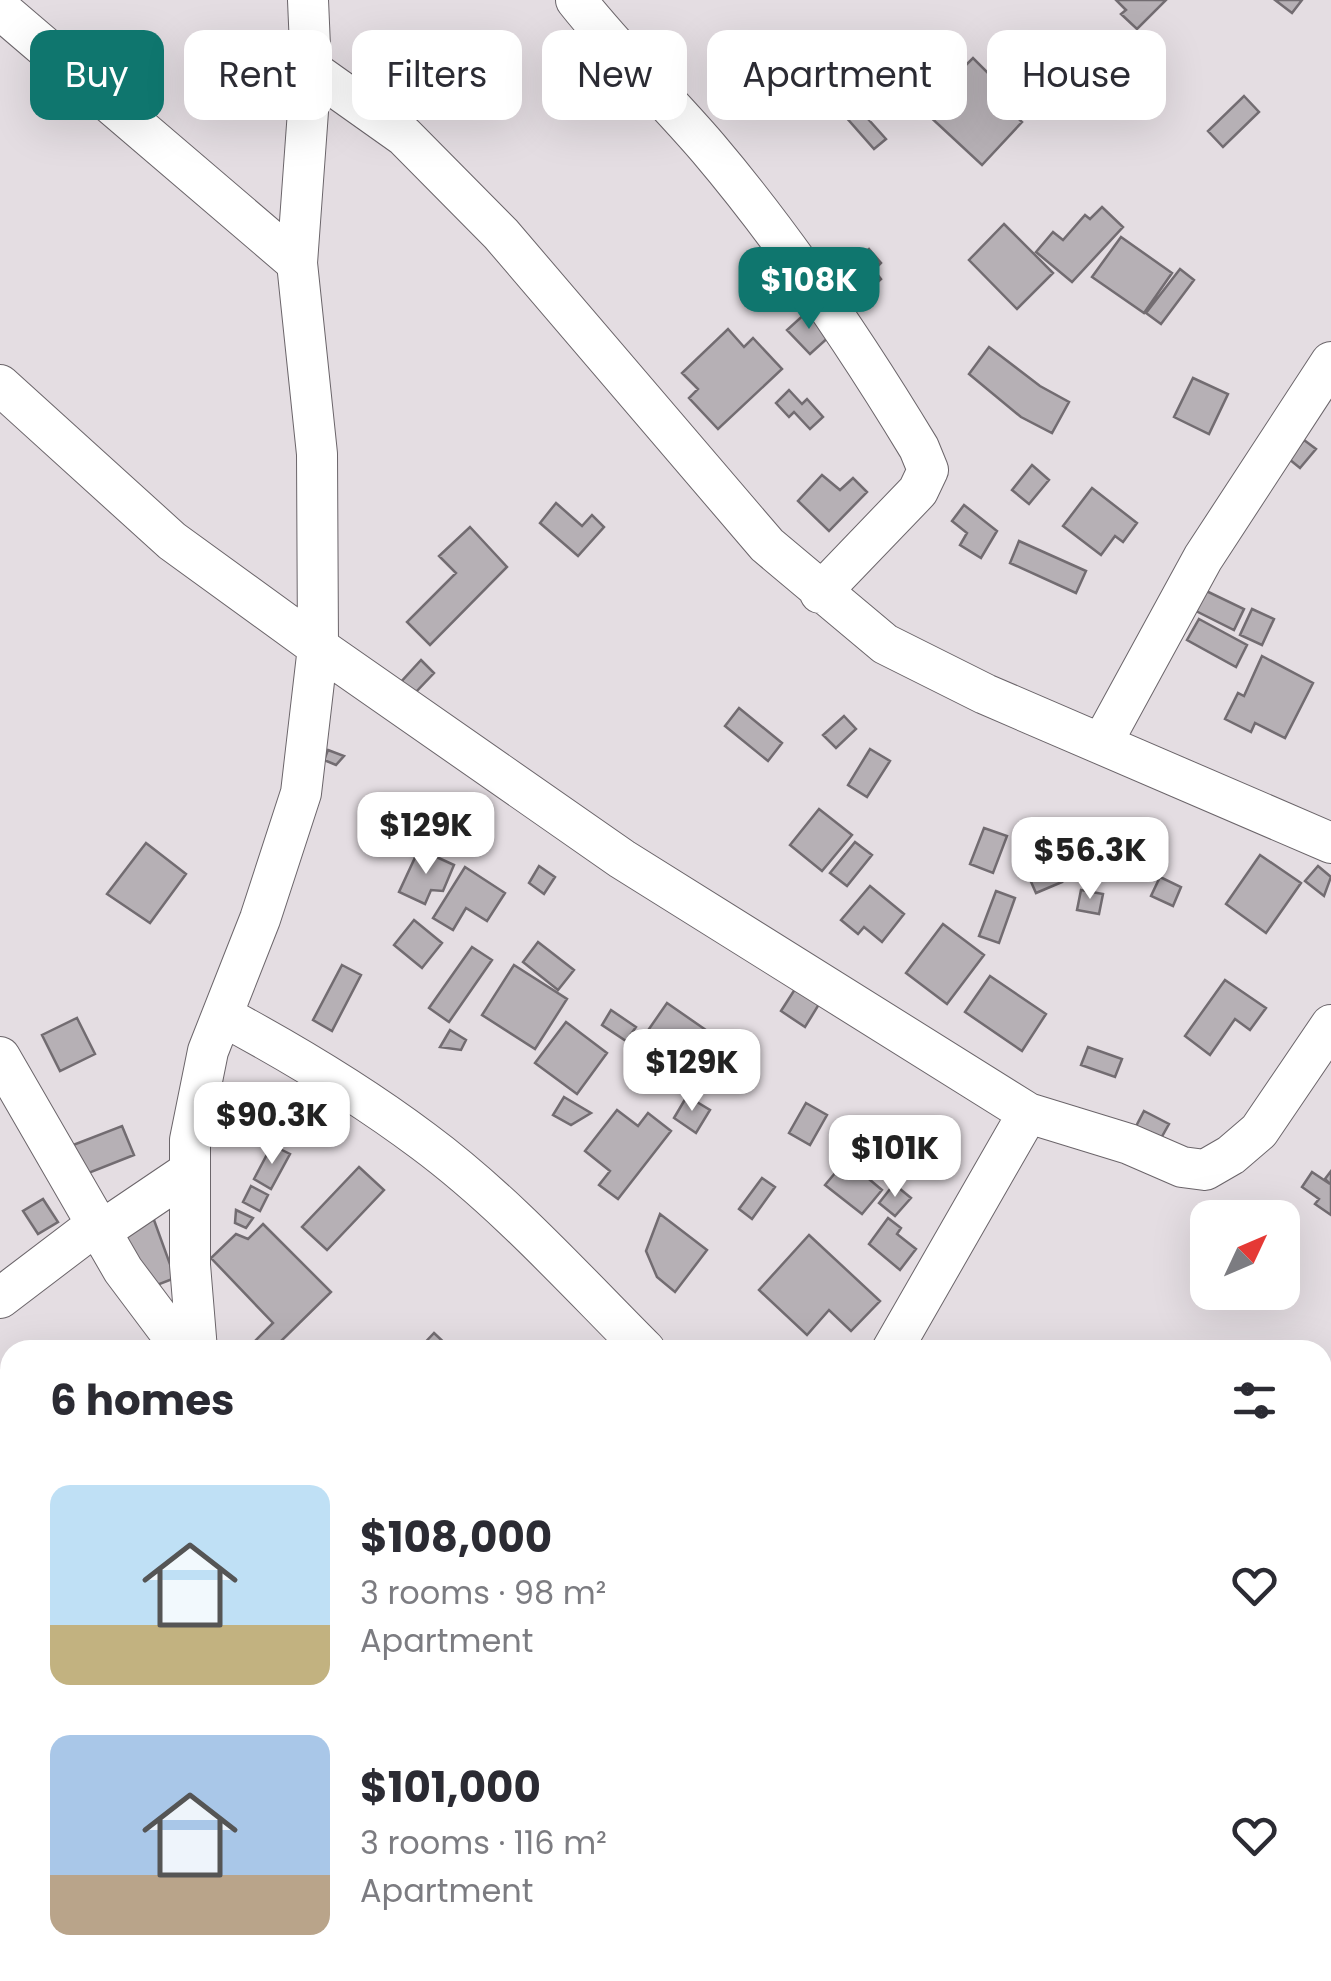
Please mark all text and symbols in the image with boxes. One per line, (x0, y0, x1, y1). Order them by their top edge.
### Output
chip: Buy (30, 30, 164, 120)
chip: Rent (184, 30, 332, 120)
chip: Filters (352, 30, 522, 120)
chip: New (542, 30, 687, 120)
chip: Apartment (707, 30, 967, 120)
chip: House (987, 30, 1166, 120)
pin: $108K (739, 247, 879, 332)
text: $108K (761, 257, 858, 302)
pin: $129K (356, 792, 496, 877)
text: $129K (379, 802, 473, 847)
pin: $56.3K (1009, 817, 1171, 902)
text: $56.3K (1034, 827, 1146, 872)
pin: $129K (622, 1029, 762, 1114)
text: $129K (645, 1039, 739, 1084)
pin: $90.3K (191, 1082, 353, 1167)
text: $90.3K (216, 1092, 328, 1137)
pin: $101K (825, 1115, 965, 1200)
text: $101K (851, 1125, 939, 1170)
north arrow (1190, 1200, 1300, 1310)
map controls (1190, 1200, 1300, 1310)
text: 6 homes (50, 1371, 235, 1430)
icon: filters (1227, 1373, 1282, 1428)
text: $108,000 (360, 1508, 552, 1567)
icon: home (130, 1525, 250, 1645)
icon: heart (1227, 1558, 1282, 1613)
text: 3 rooms · 98 m² (360, 1570, 606, 1615)
text: Apartment (360, 1618, 533, 1663)
text: $101,000 (360, 1758, 541, 1817)
icon: home (130, 1775, 250, 1895)
icon: heart (1227, 1808, 1282, 1863)
text: 3 rooms · 116 m² (360, 1820, 607, 1865)
text: Apartment (360, 1868, 533, 1913)

